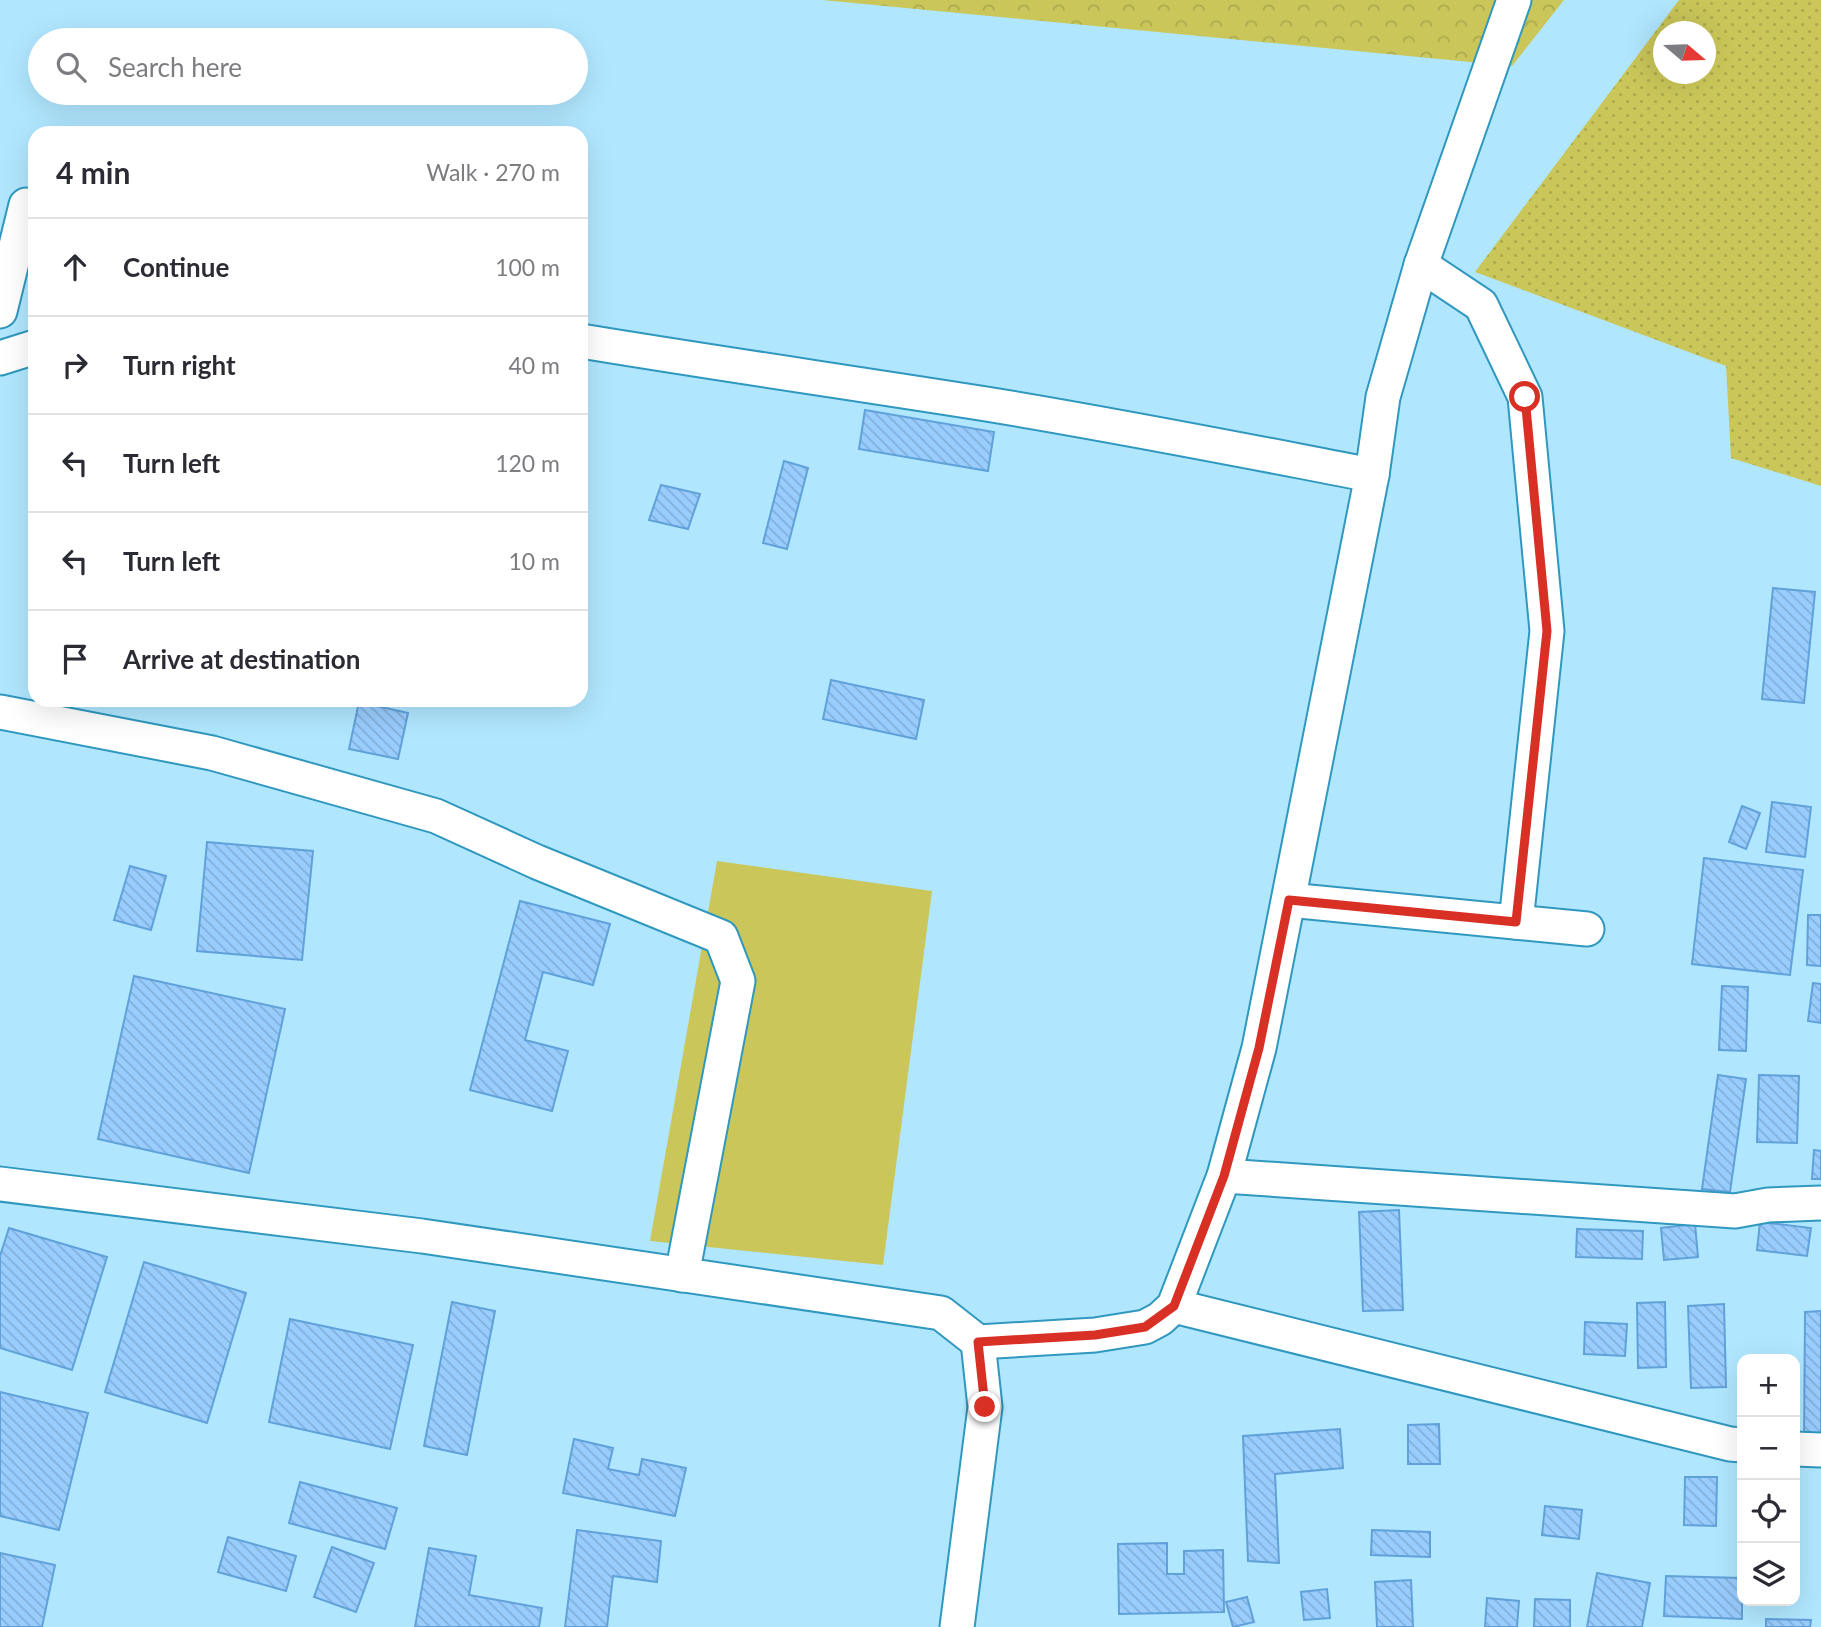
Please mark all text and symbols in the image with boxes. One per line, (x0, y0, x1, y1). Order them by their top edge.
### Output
north arrow (1653, 21, 1716, 84)
search box (28, 28, 588, 105)
icon: search (52, 48, 90, 86)
text: Search here (108, 51, 242, 83)
text: 4 min (56, 154, 130, 190)
text: Walk · 270 m (426, 158, 560, 186)
icon: ahead (56, 248, 94, 286)
text: Continue (123, 251, 229, 283)
text: 100 m (495, 253, 560, 281)
icon: right (56, 346, 94, 384)
text: Turn right (123, 349, 236, 381)
text: 40 m (509, 351, 560, 379)
route start (1509, 381, 1540, 412)
icon: left (56, 444, 94, 482)
text: Turn left (123, 447, 220, 479)
text: 120 m (495, 449, 560, 477)
icon: left (56, 542, 94, 580)
text: Turn left (123, 545, 220, 577)
text: 10 m (509, 547, 560, 575)
icon: arrive (56, 640, 94, 678)
text: Arrive at destination (123, 643, 360, 675)
map controls (1737, 1354, 1800, 1606)
button: + (1737, 1354, 1800, 1417)
route end (969, 1391, 1000, 1422)
button: − (1737, 1417, 1800, 1480)
button: locate (1737, 1480, 1800, 1543)
button: layers (1737, 1543, 1800, 1606)

